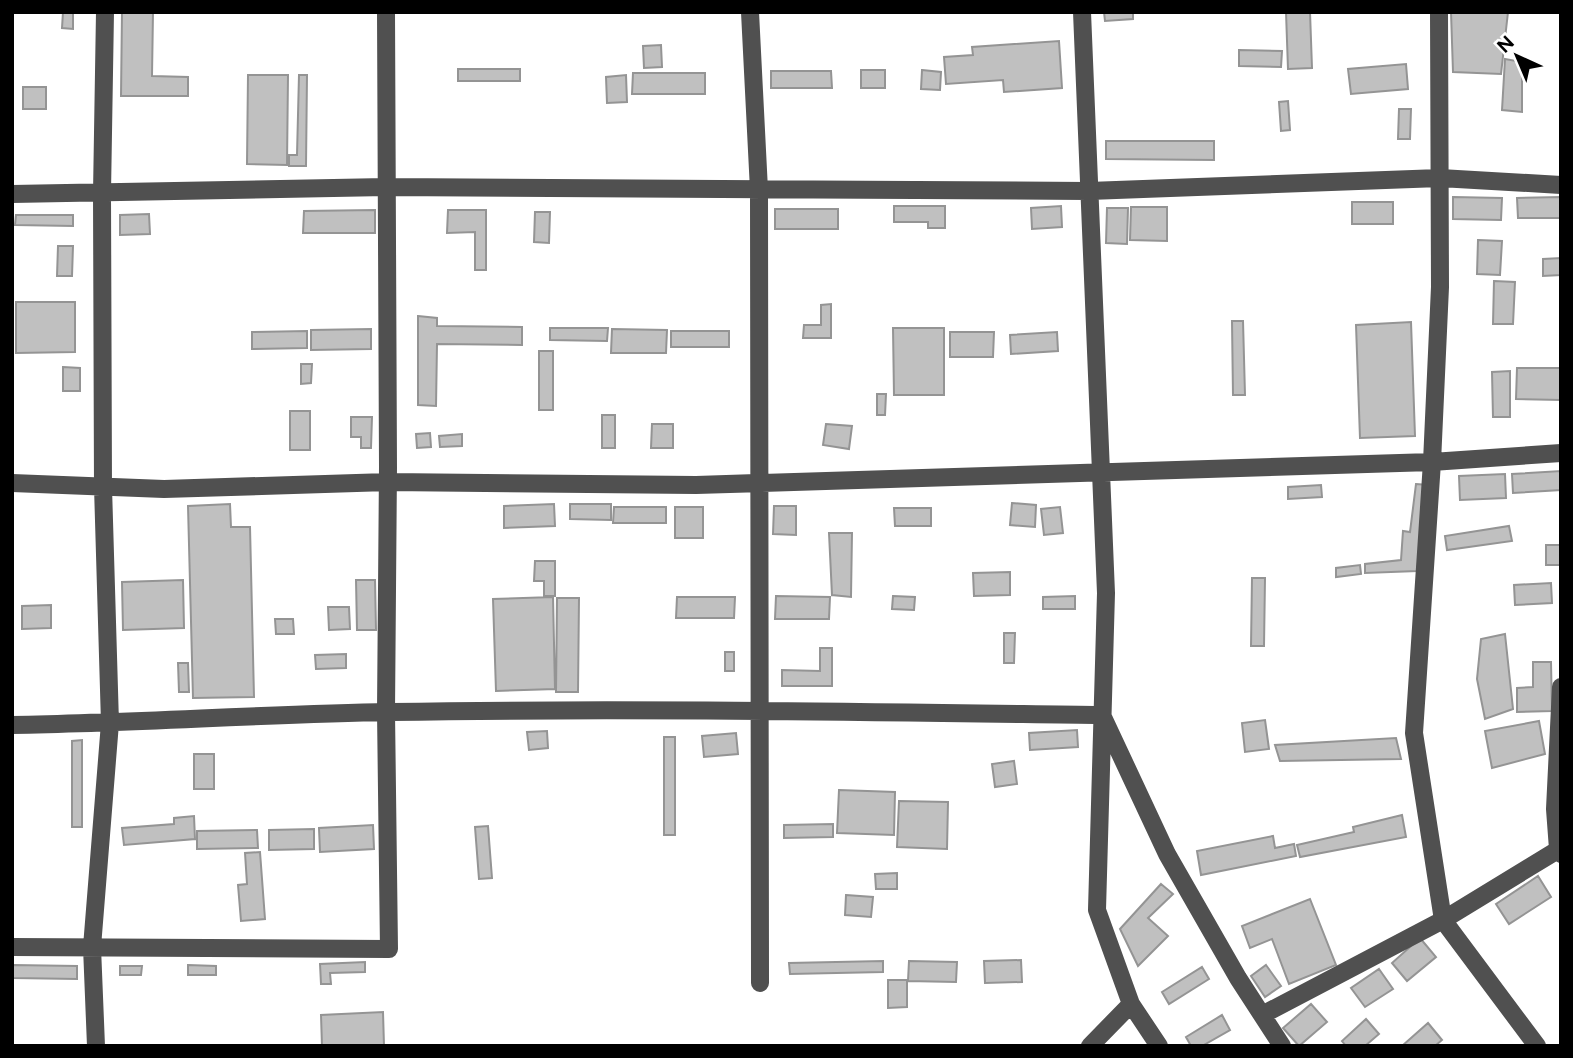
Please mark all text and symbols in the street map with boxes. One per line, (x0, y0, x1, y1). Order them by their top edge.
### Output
north arrow (1482, 21, 1552, 91)
text: N (1492, 31, 1519, 58)

